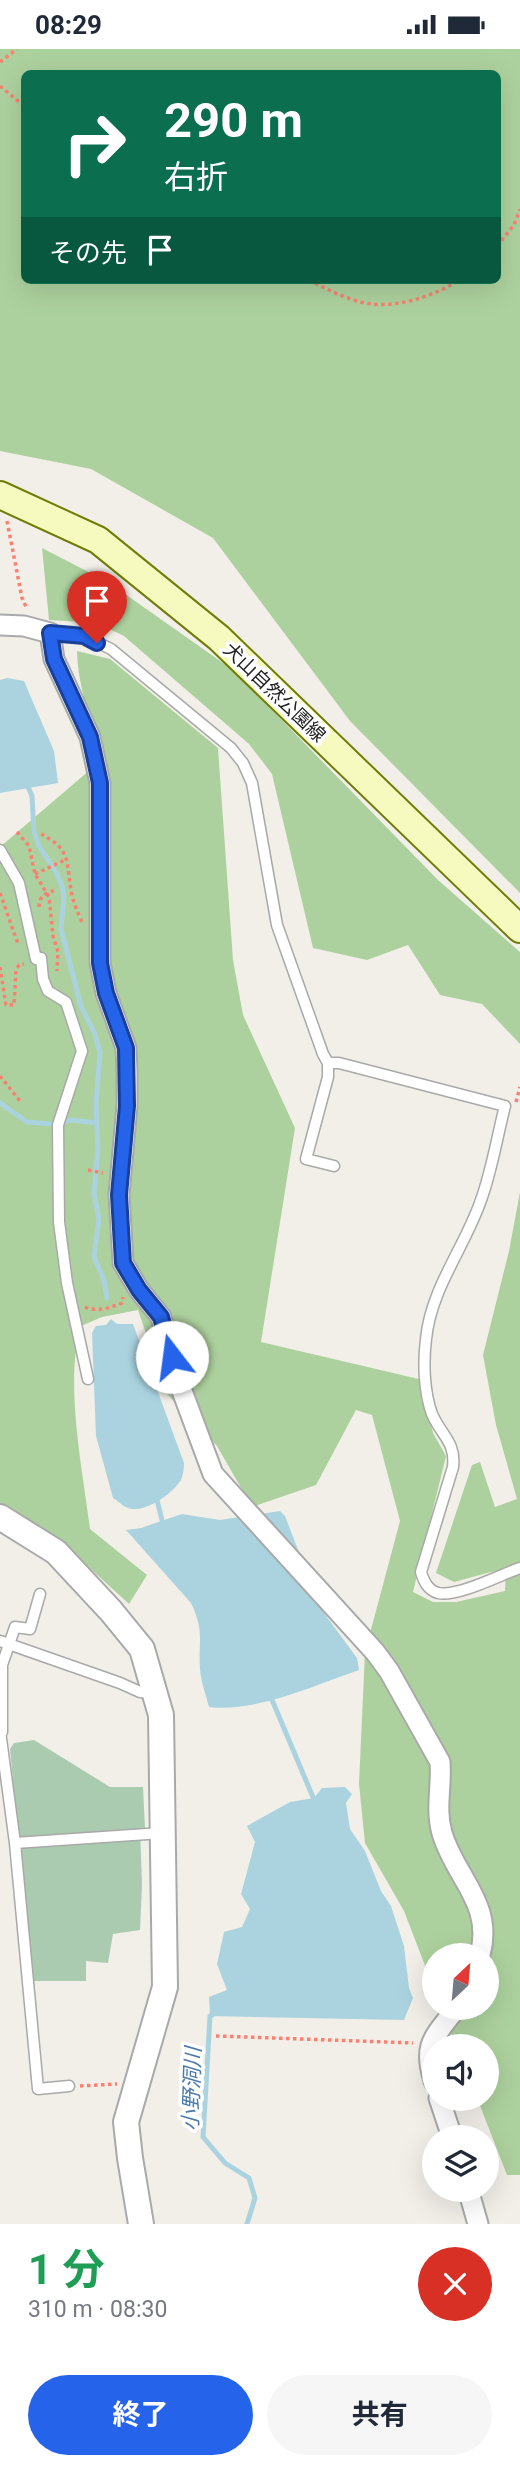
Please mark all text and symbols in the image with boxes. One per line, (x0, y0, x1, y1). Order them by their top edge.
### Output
text: 08:29 (35, 10, 102, 40)
text: 290 m (164, 92, 303, 149)
icon: right (49, 98, 140, 189)
text: 右折 (164, 158, 228, 196)
icon: arrive (141, 231, 179, 269)
text: その先 (49, 238, 127, 268)
pin (67, 571, 127, 643)
icon: arrive (78, 582, 116, 620)
street label: 犬山自然公園線 (219, 638, 330, 747)
position arrow (135, 1320, 209, 1394)
north arrow (422, 1943, 499, 2019)
map controls (422, 1943, 499, 2202)
button: sound (422, 2034, 499, 2111)
water label: 小野洞川 (179, 2045, 206, 2131)
button: layers (422, 2125, 499, 2202)
text: 1 分 (28, 2245, 105, 2294)
button: close (418, 2247, 492, 2321)
text: 310 m · 08:30 (28, 2296, 167, 2323)
button: 終了 (28, 2375, 253, 2455)
button: 共有 (267, 2375, 492, 2455)

